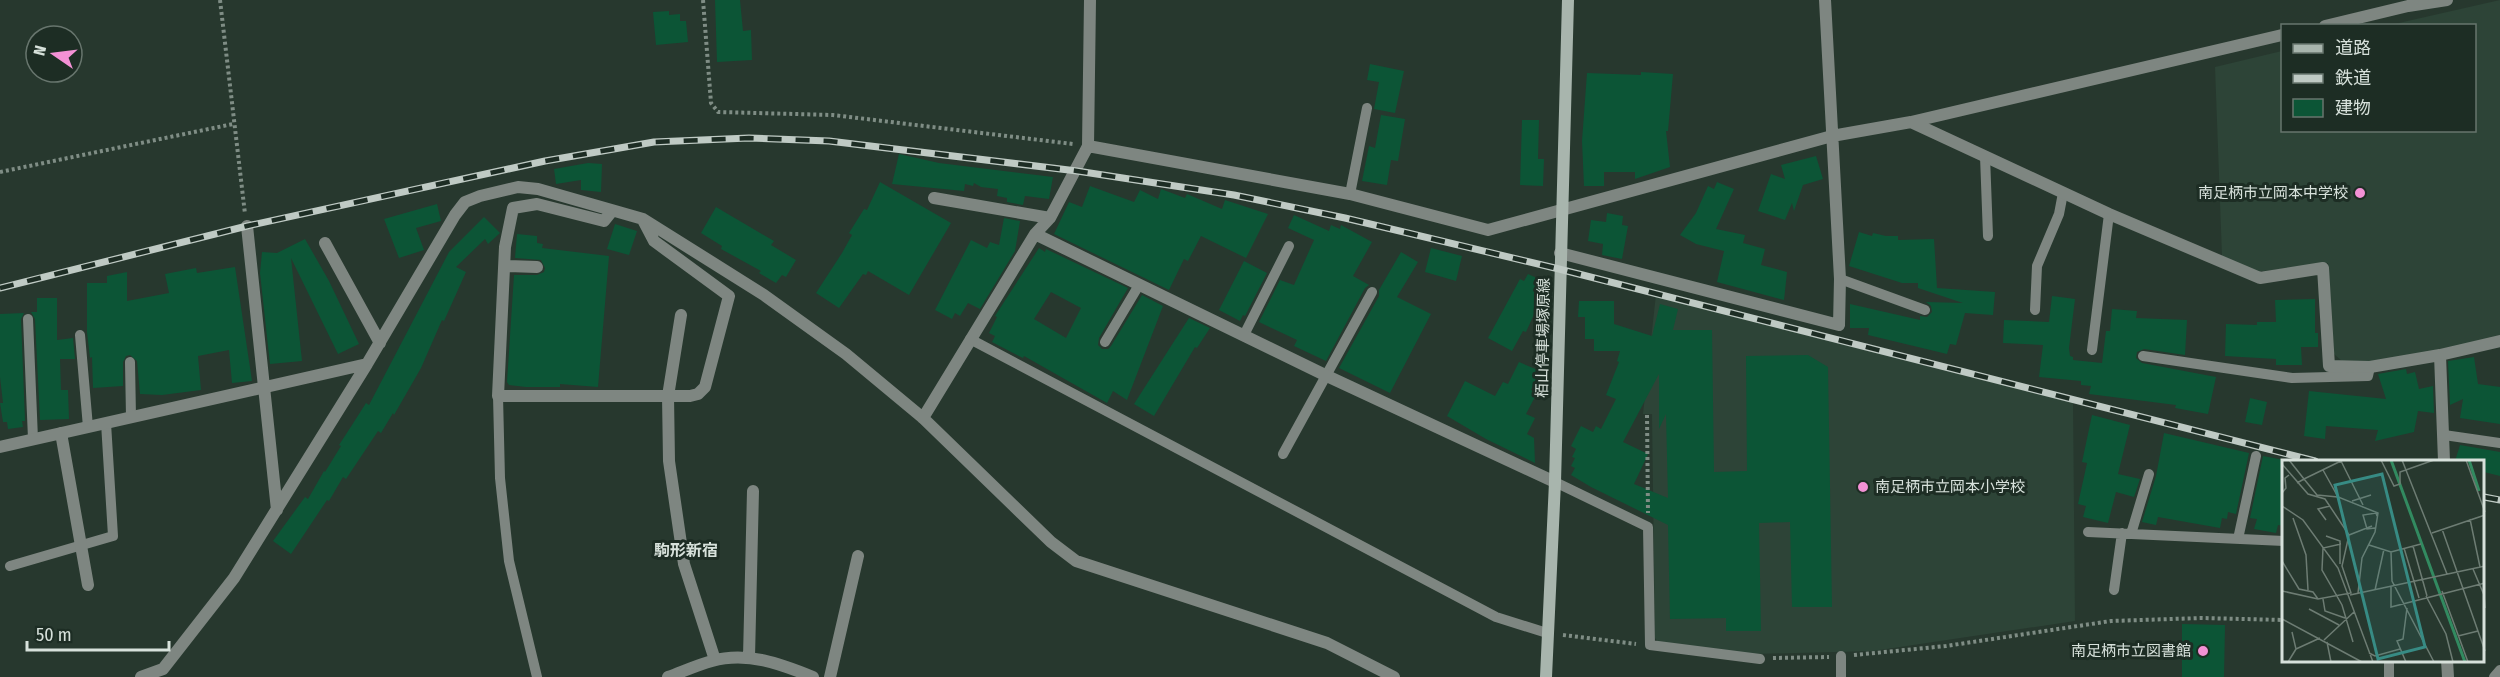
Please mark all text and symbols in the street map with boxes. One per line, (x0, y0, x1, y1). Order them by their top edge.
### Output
north arrow (24, 24, 84, 84)
legend (2281, 24, 2476, 132)
text: 道路 (2335, 37, 2371, 59)
text: N (30, 44, 50, 57)
text: 鉄道 (2335, 67, 2371, 89)
text: 建物 (2335, 97, 2371, 119)
place label: 南足柄市立岡本中学校 (2198, 184, 2348, 202)
marker: 南足柄市立岡本中学校 (2353, 186, 2367, 200)
street label: 栢山停車場塚原線 (1533, 278, 1553, 398)
inset map (2282, 460, 2485, 662)
place label: 南足柄市立岡本小学校 (1875, 478, 2025, 496)
marker: 南足柄市立岡本小学校 (1856, 480, 1870, 494)
district label: 駒形新宿 (654, 541, 718, 560)
scale bar (27, 614, 170, 652)
text: 50 m (36, 624, 72, 646)
place label: 南足柄市立図書館 (2071, 642, 2191, 660)
marker: 南足柄市立図書館 (2196, 644, 2210, 658)

